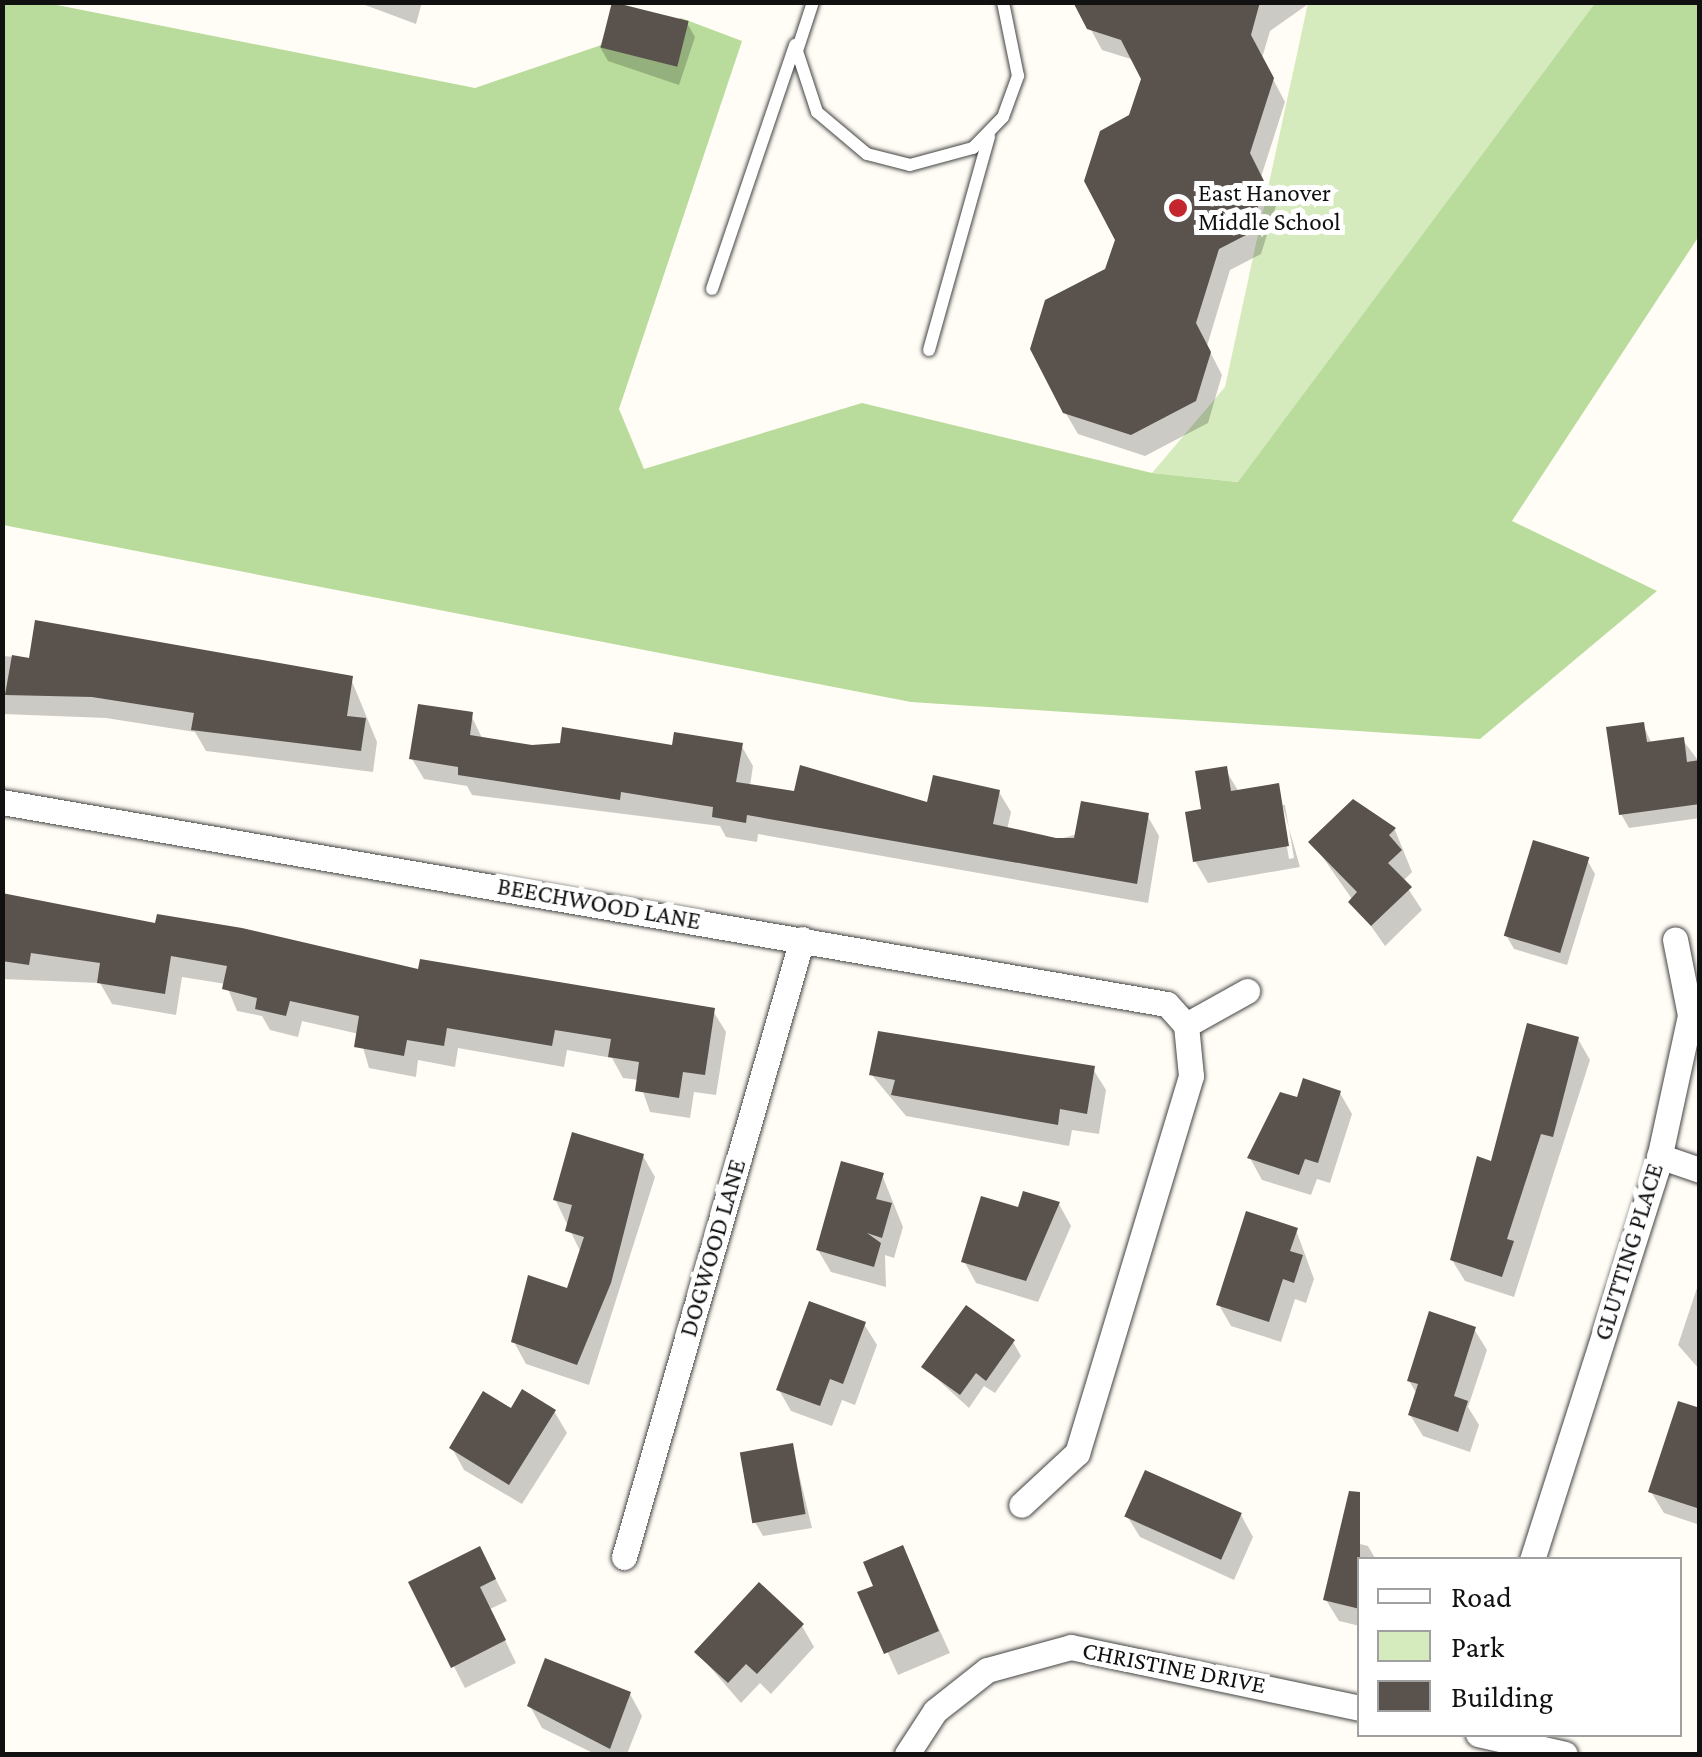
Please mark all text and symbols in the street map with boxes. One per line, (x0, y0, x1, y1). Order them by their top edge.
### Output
place label: East Hanover Middle School (1198, 179, 1341, 238)
marker: East Hanover Middle School (1167, 197, 1189, 219)
street label: BEECHWOOD LANE (495, 871, 703, 937)
street label: DOGWOOD LANE (673, 1156, 753, 1340)
street label: GLUTTING PLACE (1588, 1160, 1670, 1344)
legend (1357, 1557, 1682, 1737)
text: Road (1451, 1580, 1512, 1613)
text: Park (1451, 1630, 1504, 1663)
street label: CHRISTINE DRIVE (1080, 1636, 1268, 1700)
text: Building (1451, 1680, 1553, 1713)

